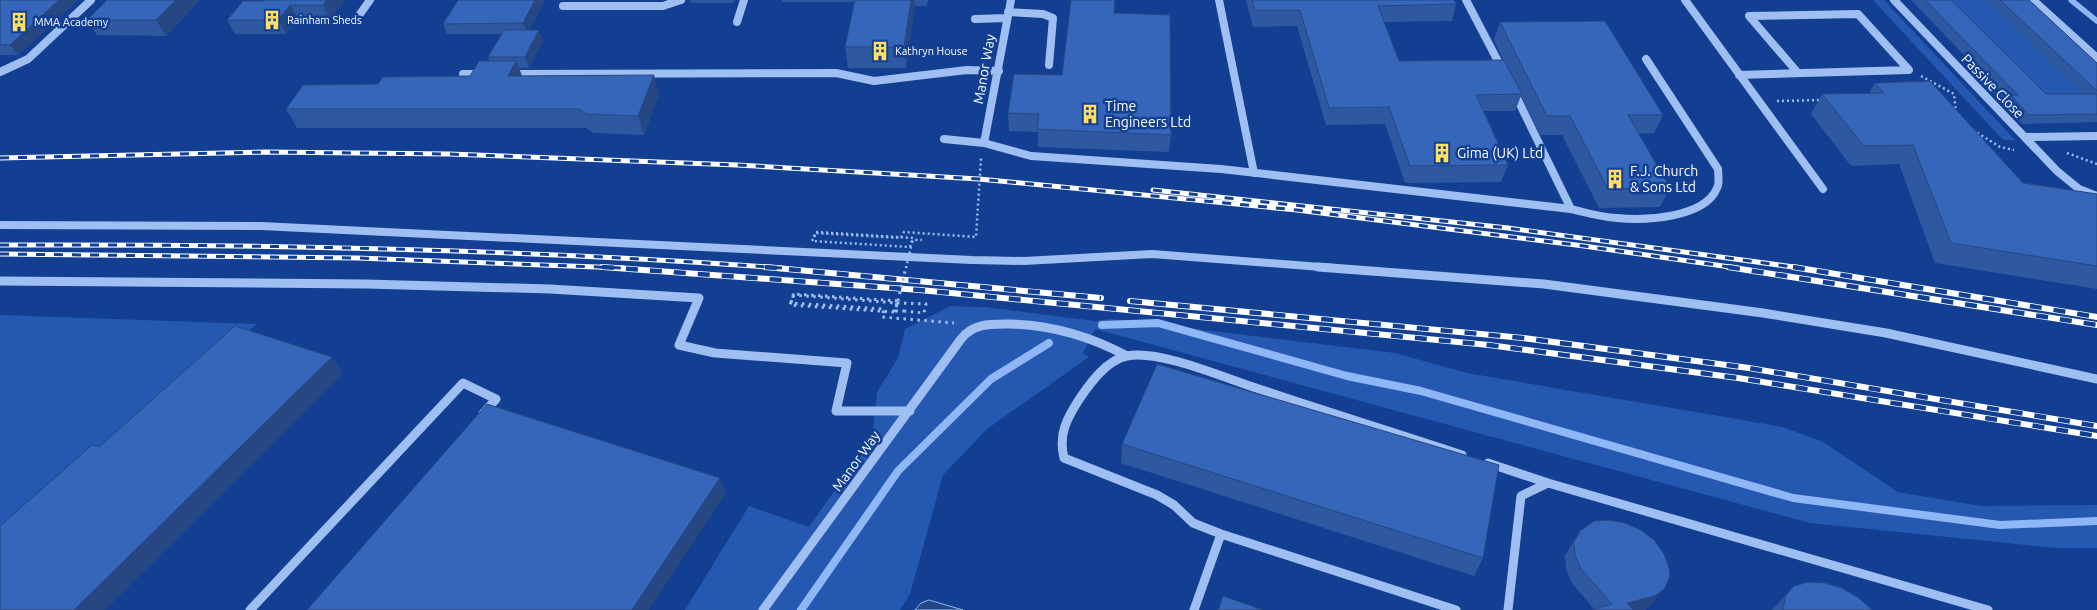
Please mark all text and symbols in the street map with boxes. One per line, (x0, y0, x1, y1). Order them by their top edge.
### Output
building icon: Rainham Sheds (261, 9, 283, 31)
building icon: MMA Academy (8, 11, 30, 33)
place label: Rainham Sheds (287, 14, 362, 26)
place label: MMA Academy (34, 16, 109, 28)
street label: Manor Way (970, 33, 998, 105)
building icon: Kathryn House (869, 40, 891, 62)
place label: Kathryn House (895, 45, 968, 57)
street label: Passive Close (1958, 51, 2028, 121)
place label: Time Engineers Ltd (1105, 98, 1191, 130)
building icon: Time Engineers Ltd (1079, 103, 1101, 125)
building icon: Gima (UK) Ltd (1431, 142, 1453, 164)
place label: Gima (UK) Ltd (1457, 145, 1543, 161)
place label: F.J. Church & Sons Ltd (1630, 163, 1698, 195)
building icon: F.J. Church & Sons Ltd (1604, 168, 1626, 190)
street label: Manor Way (829, 428, 883, 494)

